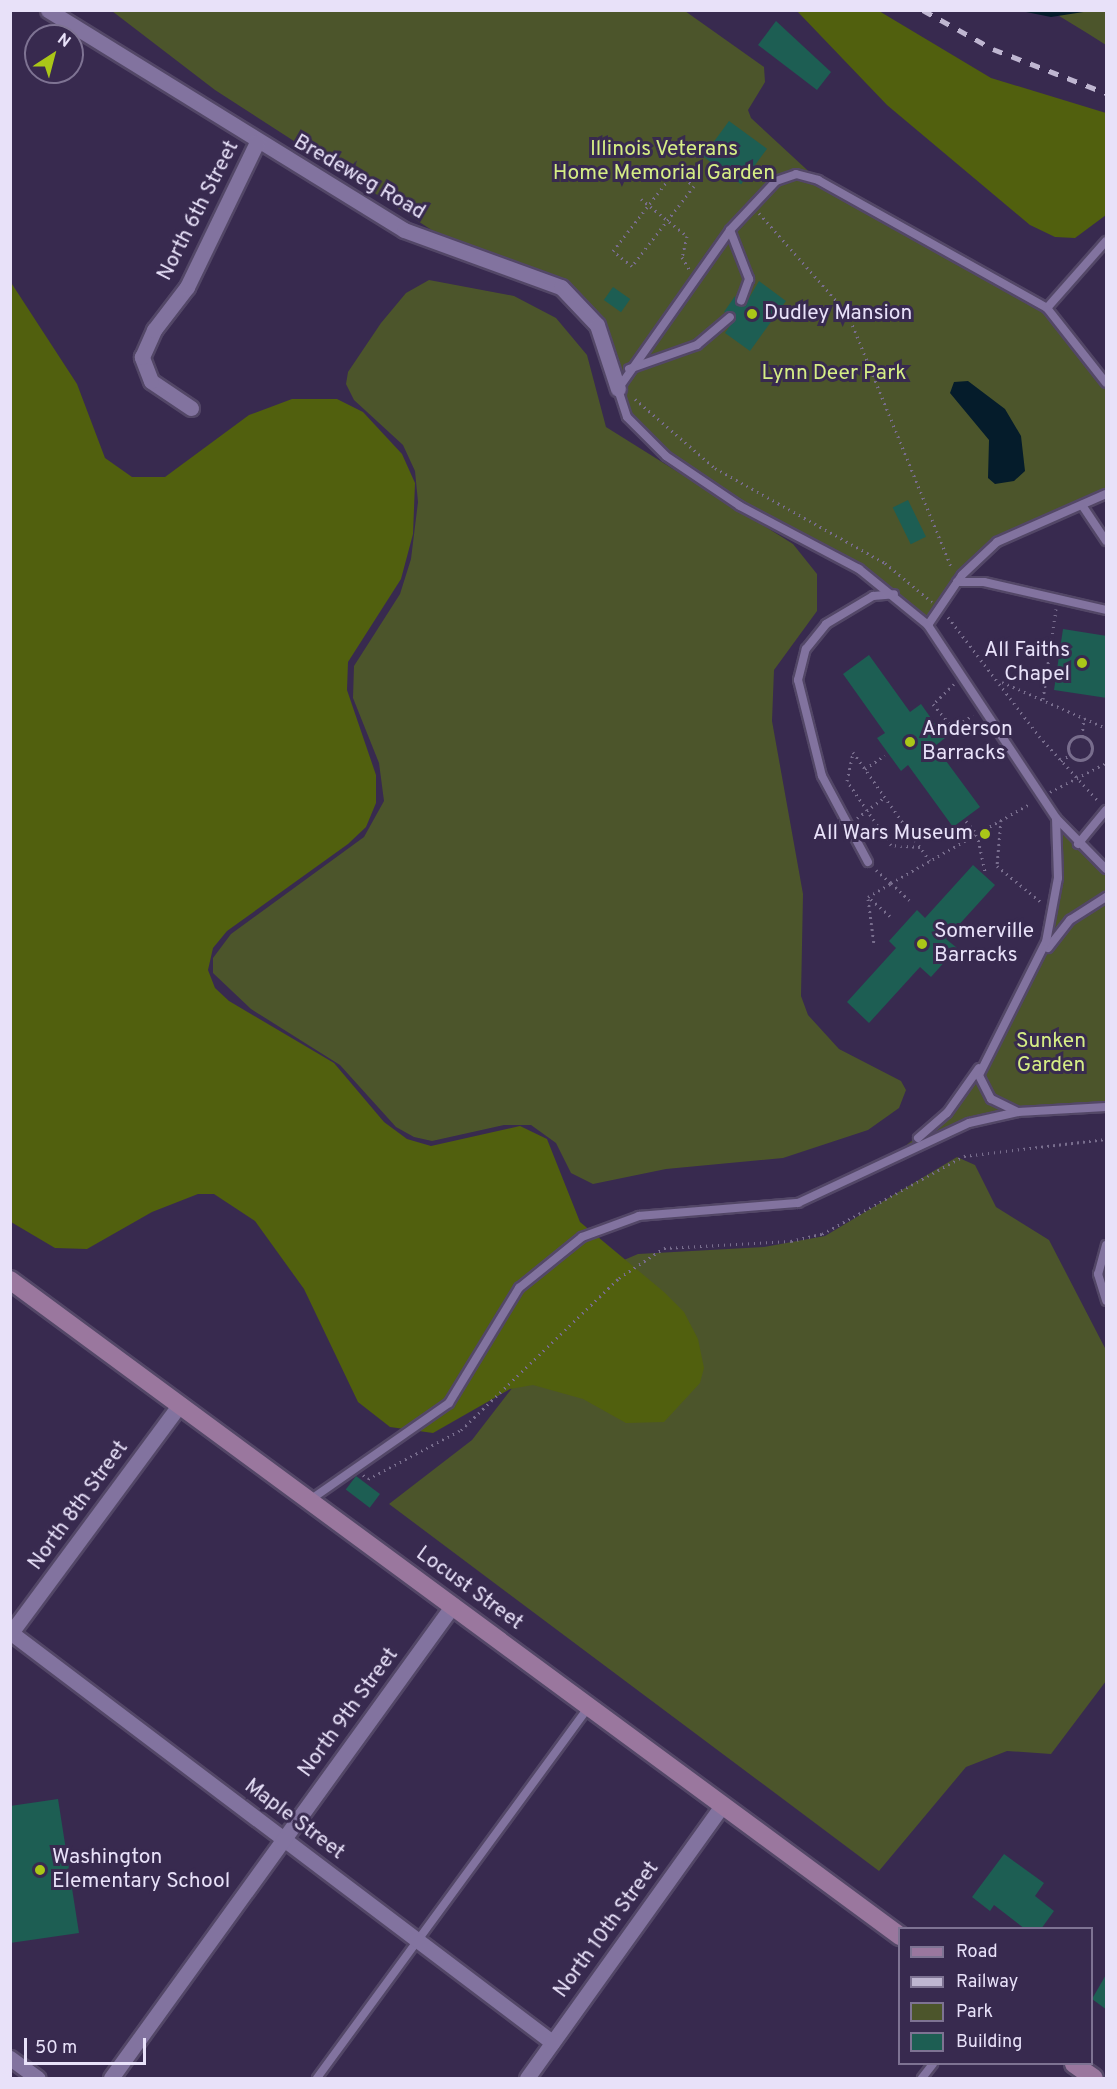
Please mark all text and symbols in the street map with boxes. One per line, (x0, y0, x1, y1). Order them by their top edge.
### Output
north arrow (24, 24, 84, 84)
text: N (53, 30, 74, 53)
street label: Bredeweg Road (289, 130, 429, 226)
street label: North 6th Street (153, 137, 245, 285)
park label: Illinois Veterans Home Memorial Garden (553, 137, 775, 187)
place label: Dudley Mansion (764, 301, 912, 327)
marker: Dudley Mansion (745, 307, 759, 321)
park label: Lynn Deer Park (762, 361, 906, 387)
place label: All Faiths Chapel (984, 638, 1070, 688)
marker: All Faiths Chapel (1075, 656, 1089, 670)
place label: Anderson Barracks (922, 717, 1013, 767)
marker: Anderson Barracks (903, 735, 917, 749)
place label: All Wars Museum (812, 821, 973, 847)
marker: All Wars Museum (978, 827, 992, 841)
place label: Somerville Barracks (934, 919, 1034, 969)
marker: Somerville Barracks (915, 937, 929, 951)
park label: Sunken Garden (1016, 1029, 1086, 1079)
street label: North 8th Street (24, 1436, 134, 1576)
street label: Locust Street (411, 1542, 527, 1636)
street label: North 9th Street (294, 1643, 404, 1783)
street label: Maple Street (239, 1774, 349, 1866)
place label: Washington Elementary School (52, 1845, 230, 1895)
street label: North 10th Street (549, 1857, 665, 2003)
marker: Washington Elementary School (33, 1863, 47, 1877)
legend (898, 1927, 1093, 2065)
text: Road (956, 1941, 998, 1964)
text: Railway (956, 1971, 1018, 1994)
text: Park (956, 2001, 993, 2024)
scale bar (27, 2026, 148, 2064)
text: Building (956, 2031, 1022, 2054)
text: 50 m (35, 2037, 77, 2060)

